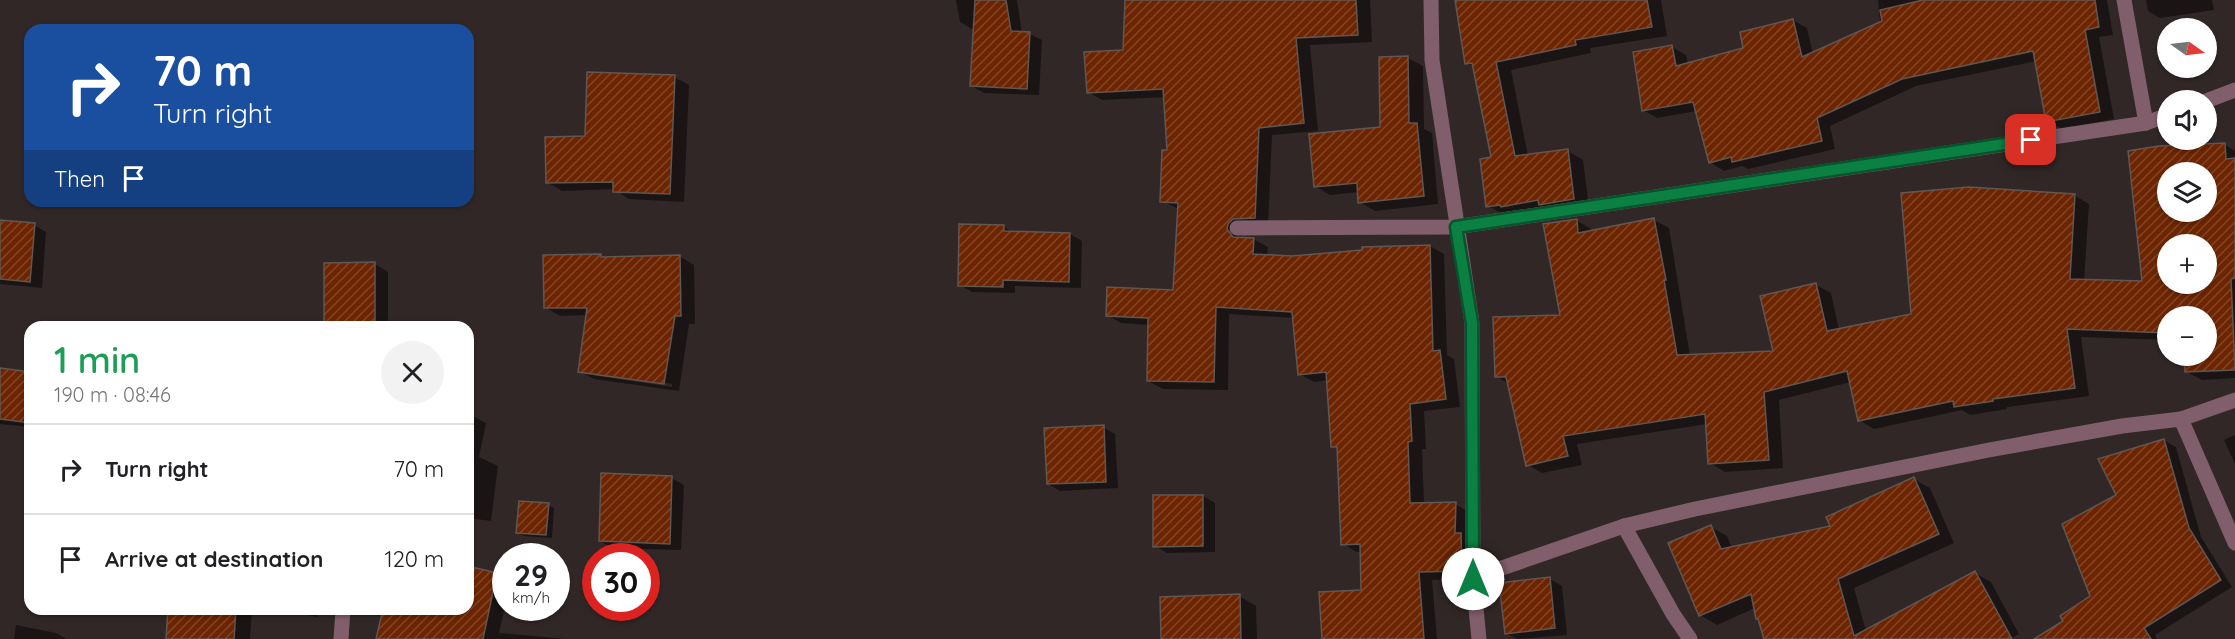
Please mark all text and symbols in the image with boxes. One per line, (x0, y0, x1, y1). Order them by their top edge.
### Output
north arrow (2157, 18, 2217, 78)
map controls (2157, 18, 2217, 366)
text: 70 m (153, 44, 252, 97)
icon: right (54, 48, 132, 126)
button: sound (2157, 90, 2217, 150)
text: Turn right (153, 96, 272, 130)
pin (2005, 114, 2056, 165)
icon: arrive (2014, 123, 2047, 156)
icon: arrive (117, 162, 150, 195)
button: layers (2157, 162, 2217, 222)
text: Then (54, 165, 105, 193)
button: + (2157, 234, 2217, 294)
button: − (2157, 306, 2217, 366)
text: 1 min (54, 337, 140, 382)
button: close (381, 341, 444, 404)
text: 190 m · 08:46 (54, 382, 171, 407)
icon: right (54, 453, 87, 486)
text: Turn right (105, 455, 209, 483)
text: 70 m (394, 455, 444, 483)
icon: arrive (54, 543, 87, 576)
speed limit sign: 30 (582, 543, 660, 621)
text: Arrive at destination (105, 545, 323, 573)
text: 120 m (385, 545, 444, 573)
position arrow (1441, 547, 1505, 611)
text: 29 (514, 556, 548, 594)
text: km/h (512, 588, 550, 607)

